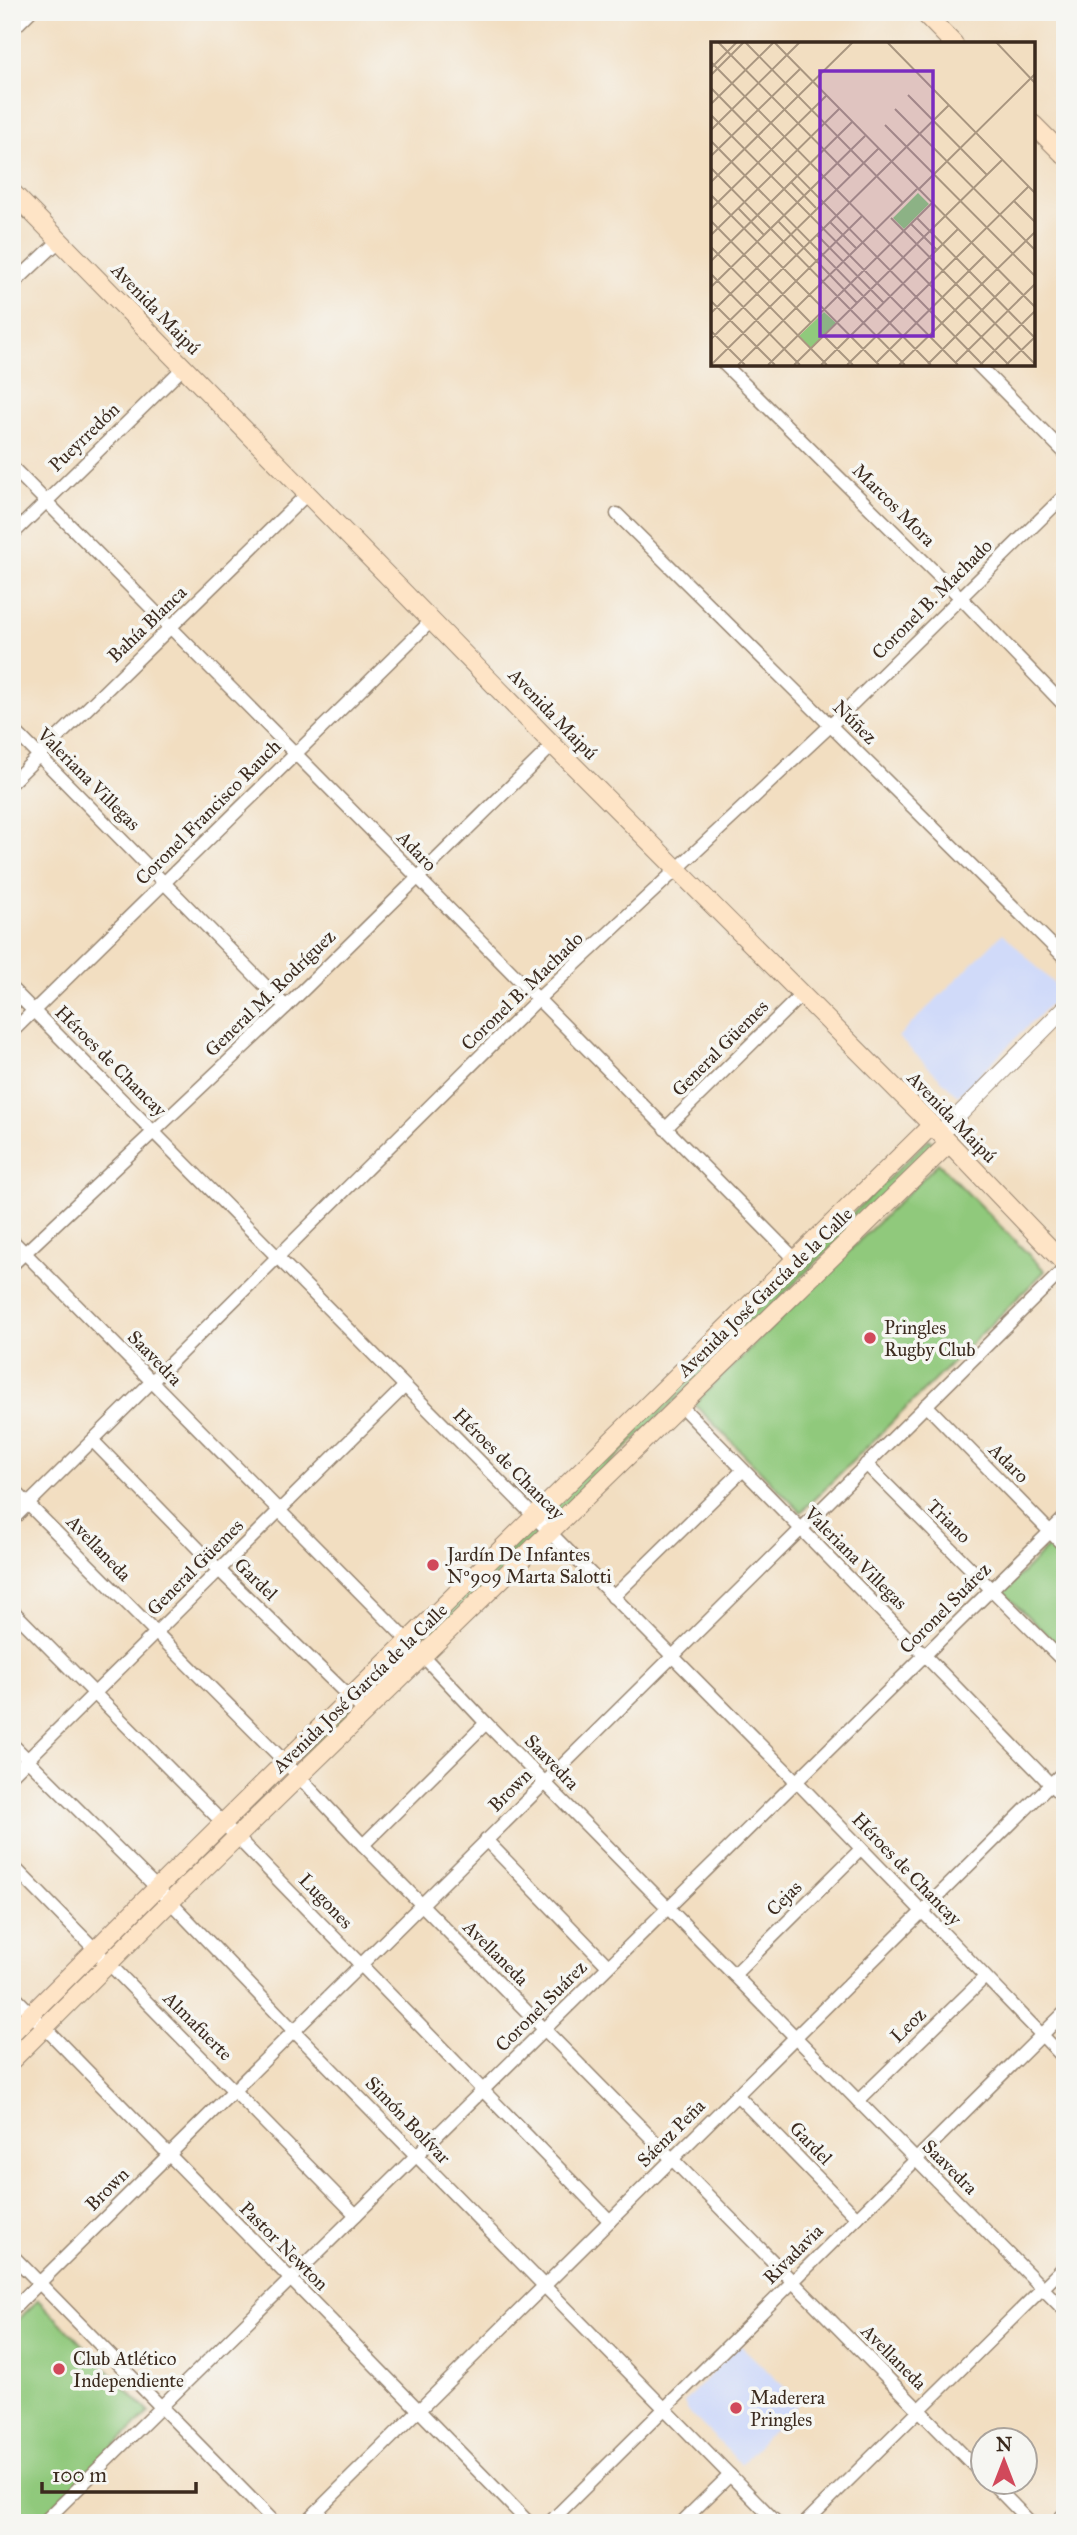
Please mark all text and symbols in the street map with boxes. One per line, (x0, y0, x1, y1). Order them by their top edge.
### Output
inset map (711, 42, 1035, 366)
street label: Avenida Maipú (106, 258, 205, 360)
street label: Pueyrredón (44, 398, 124, 476)
street label: Marcos Mora (848, 459, 941, 552)
street label: Coronel B. Machado (867, 534, 997, 664)
street label: Bahía Blanca (103, 580, 192, 667)
street label: Avenida Maipú (503, 663, 602, 765)
street label: Núñez (828, 695, 882, 749)
street label: Valeriana Villegas (31, 722, 145, 836)
street label: Coronel Francisco Rauch (130, 734, 286, 890)
street label: Adaro (392, 825, 442, 876)
street label: General M. Rodríguez (200, 925, 341, 1062)
street label: Coronel B. Machado (456, 927, 588, 1055)
street label: General Güemes (667, 995, 773, 1101)
street label: Héroes de Chancay (51, 1001, 172, 1122)
street label: Avenida Maipú (902, 1066, 1001, 1168)
street label: Avenida José García de la Calle (672, 1202, 858, 1383)
place label: Pringles Rugby Club (884, 1316, 975, 1362)
street label: Saavedra (123, 1325, 188, 1391)
marker: Pringles Rugby Club (862, 1330, 878, 1346)
street label: Héroes de Chancay (449, 1404, 570, 1525)
street label: Adaro (984, 1438, 1034, 1488)
street label: Triano (922, 1494, 976, 1548)
street label: Valeriana Villegas (798, 1501, 912, 1615)
street label: Avellaneda (61, 1509, 137, 1586)
street label: General Güemes (142, 1514, 248, 1620)
place label: Jardín De Infantes Nº909 Marta Salotti (445, 1543, 612, 1588)
street label: Gardel (229, 1553, 283, 1606)
marker: Jardín De Infantes Nº909 Marta Salotti (425, 1557, 441, 1573)
street label: Coronel Suárez (895, 1557, 996, 1658)
street label: Avenida José García de la Calle (267, 1598, 453, 1779)
street label: Saavedra (520, 1729, 585, 1795)
street label: Brown (484, 1764, 536, 1816)
street label: Héroes de Chancay (847, 1808, 967, 1931)
street label: Lugones (293, 1869, 358, 1934)
street label: Cejas (762, 1876, 806, 1920)
street label: Avellaneda (458, 1915, 534, 1991)
street label: Coronel Suárez (491, 1955, 592, 2056)
street label: Almafuerte (158, 1986, 237, 2065)
street label: Leoz (885, 2003, 931, 2047)
street label: Simón Bolívar (361, 2071, 456, 2169)
street label: Sáenz Peña (632, 2094, 710, 2172)
street label: Gardel (785, 2116, 838, 2170)
street label: Saavedra (918, 2135, 983, 2200)
street label: Brown (81, 2163, 133, 2215)
street label: Pastor Newton (235, 2197, 333, 2295)
street label: Rivadavia (758, 2219, 828, 2289)
street label: Avellaneda (856, 2319, 932, 2395)
place label: Club Atlético Independiente (73, 2347, 184, 2392)
marker: Club Atlético Independiente (51, 2361, 67, 2377)
place label: Maderera Pringles (750, 2386, 826, 2432)
marker: Maderera Pringles (728, 2400, 744, 2416)
north arrow (968, 2426, 1038, 2496)
text: N (996, 2433, 1012, 2456)
scale bar (42, 2451, 196, 2495)
text: 100 m (52, 2462, 107, 2488)

